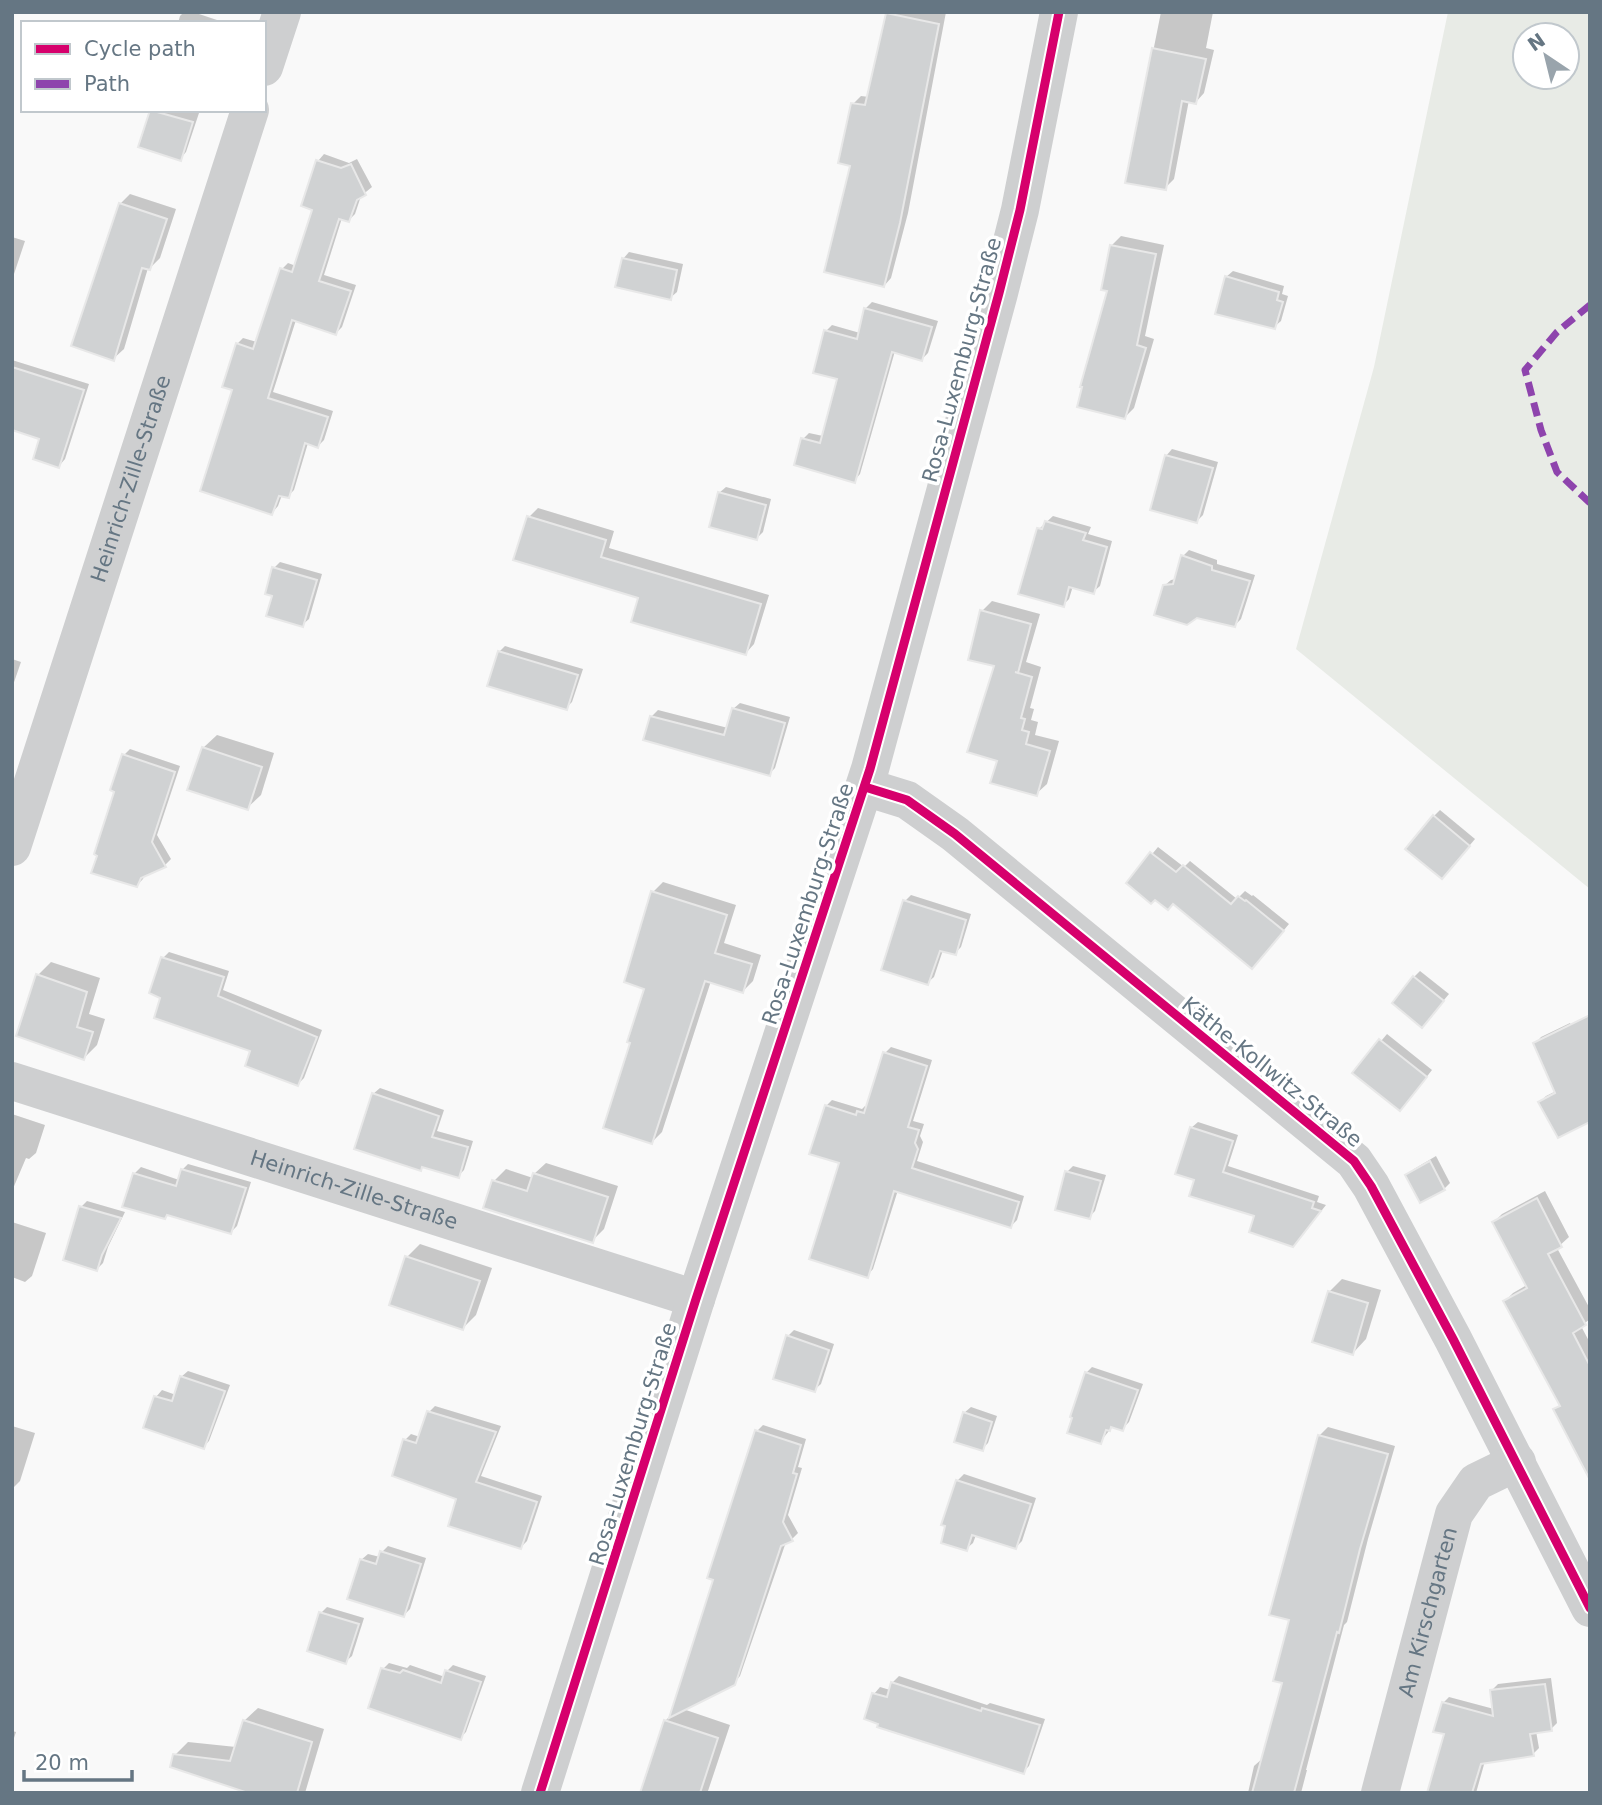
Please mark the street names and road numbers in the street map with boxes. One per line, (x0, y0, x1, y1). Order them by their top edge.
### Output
street label: Rosa-Luxemburg-Straße (918, 235, 1006, 485)
street label: Heinrich-Zille-Straße (86, 372, 176, 585)
street label: Rosa-Luxemburg-Straße (758, 780, 858, 1028)
street label: Käthe-Kollwitz-Straße (1177, 992, 1367, 1152)
street label: Heinrich-Zille-Straße (247, 1146, 461, 1234)
street label: Rosa-Luxemburg-Straße (585, 1320, 681, 1568)
street label: Am Kirschgarten (1394, 1525, 1462, 1700)

